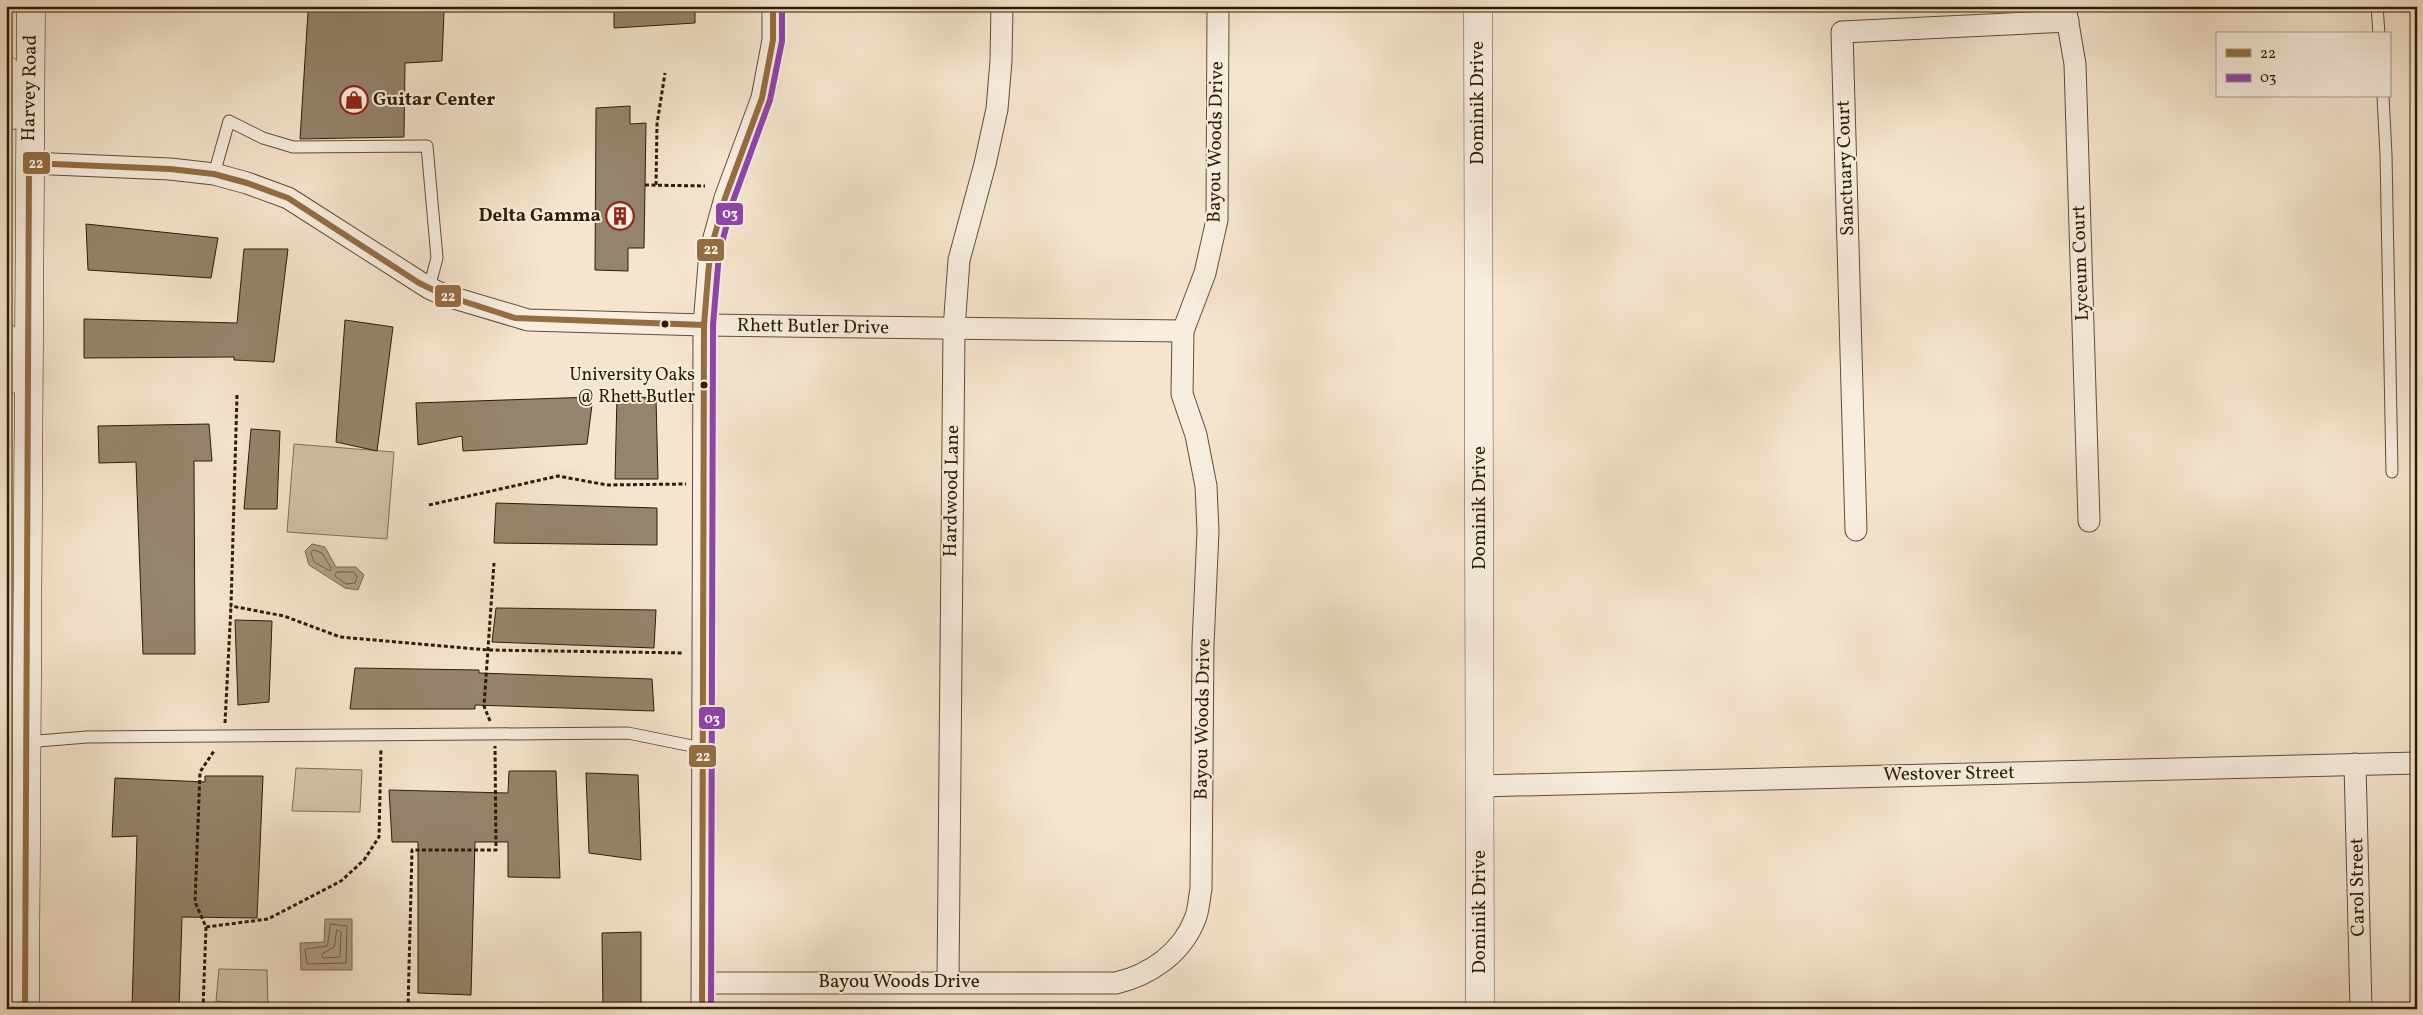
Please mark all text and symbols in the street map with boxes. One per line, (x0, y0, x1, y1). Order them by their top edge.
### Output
legend (2216, 32, 2390, 98)
street label: Harvey Road (16, 34, 44, 142)
street label: Dominik Drive (1465, 41, 1491, 165)
text: 22 (2260, 44, 2276, 65)
street label: Bayou Woods Drive (1202, 61, 1230, 223)
text: 03 (2260, 68, 2276, 89)
shop icon: Guitar Center (339, 85, 369, 115)
place label: Guitar Center (373, 87, 495, 113)
street label: Sanctuary Court (1831, 99, 1861, 236)
line badge: 22 (22, 151, 51, 175)
text: 22 (29, 155, 43, 174)
building icon: Delta Gamma (605, 201, 635, 231)
line badge: 03 (715, 202, 744, 226)
place label: Delta Gamma (478, 203, 601, 229)
street label: Lyceum Court (2066, 204, 2096, 321)
text: 03 (722, 205, 738, 224)
line badge: 22 (696, 238, 725, 262)
text: 22 (704, 241, 718, 260)
line badge: 22 (434, 284, 462, 308)
text: 22 (441, 288, 455, 307)
street label: Rhett Butler Drive (737, 313, 889, 341)
unlabelled marker (660, 319, 670, 329)
place label: University Oaks @ Rhett Butler (569, 363, 695, 410)
marker: University Oaks @ Rhett Butler (699, 380, 709, 390)
street label: Hardwood Lane (938, 425, 966, 557)
street label: Dominik Drive (1467, 446, 1493, 570)
street label: Bayou Woods Drive (1189, 638, 1217, 800)
line badge: 03 (698, 706, 726, 730)
text: 03 (704, 710, 720, 729)
line badge: 22 (688, 744, 717, 768)
text: 22 (696, 748, 710, 767)
street label: Westover Street (1883, 760, 2015, 788)
street label: Carol Street (2344, 837, 2372, 937)
street label: Dominik Drive (1467, 850, 1493, 974)
street label: Bayou Woods Drive (818, 969, 980, 995)

